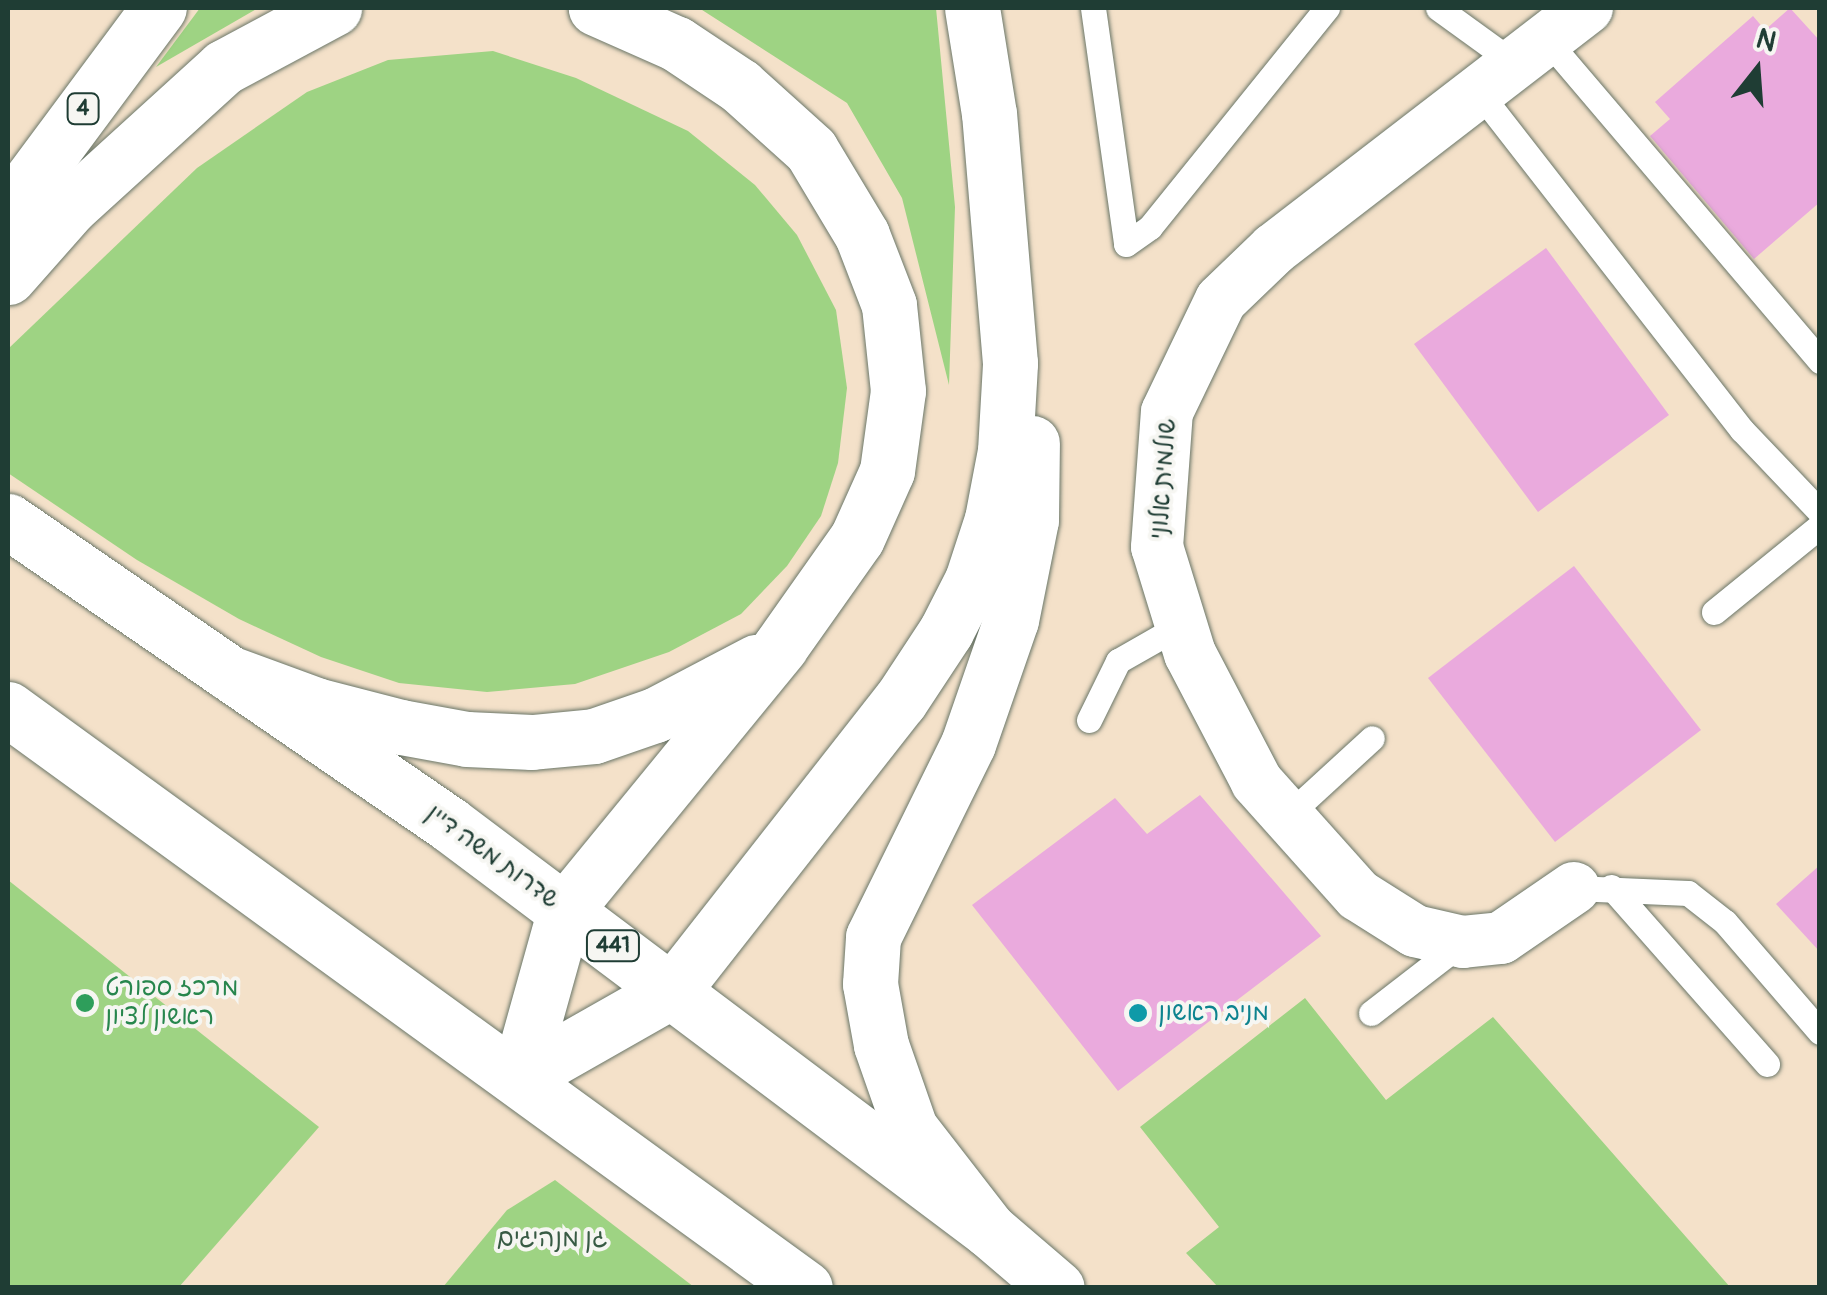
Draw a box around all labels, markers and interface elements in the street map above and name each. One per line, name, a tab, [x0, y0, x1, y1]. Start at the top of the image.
north arrow	[1707, 20, 1807, 120]
text: N	[1752, 21, 1780, 60]
road number: 4	[66, 92, 100, 126]
street label: שולמית אלוני	[1145, 418, 1183, 540]
street label: שדרות משה דיין	[420, 799, 564, 915]
road number: 441	[586, 929, 640, 963]
place label: מרכז ספורט ראשון לציון	[105, 974, 239, 1033]
marker: מרכז ספורט ראשון לציון	[74, 992, 96, 1014]
place label: מניב ראשון	[1158, 998, 1269, 1028]
marker: מניב ראשון	[1127, 1002, 1149, 1024]
park label: גן מנהיגים	[497, 1224, 607, 1254]

